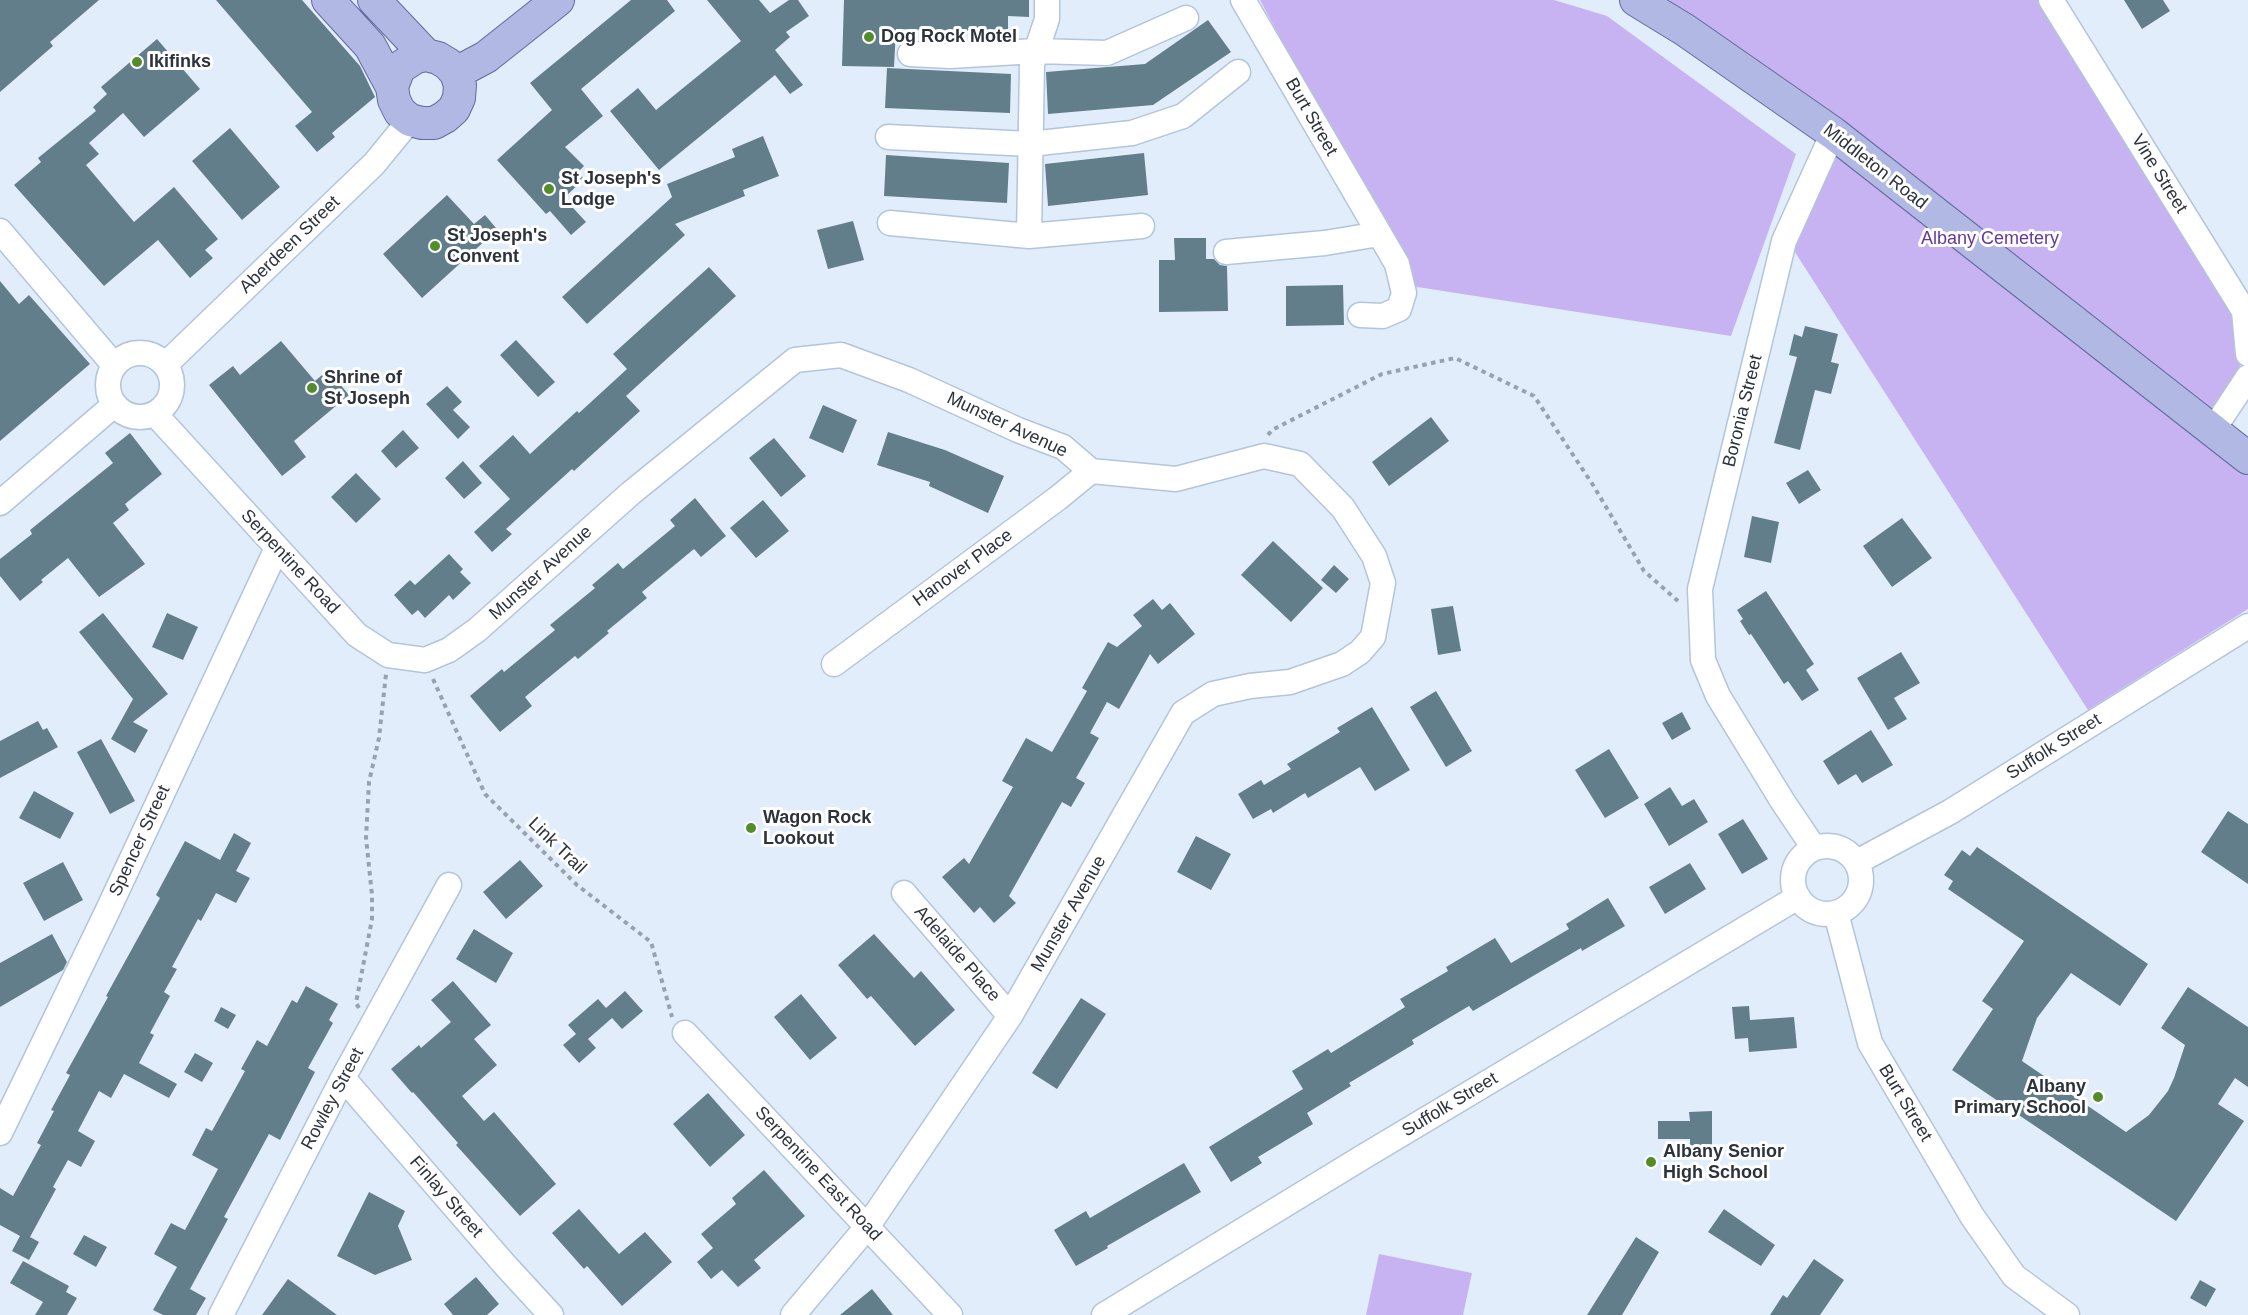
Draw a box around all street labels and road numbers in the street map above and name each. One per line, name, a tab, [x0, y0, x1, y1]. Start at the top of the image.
street label: Burt Street	[1280, 74, 1342, 160]
street label: Middleton Road	[1819, 120, 1931, 214]
street label: Vine Street	[2126, 131, 2192, 217]
street label: Aberdeen Street	[235, 192, 345, 298]
street label: Boronia Street	[1719, 353, 1767, 469]
street label: Munster Avenue	[943, 388, 1071, 462]
street label: Serpentine Road	[236, 505, 344, 619]
street label: Munster Avenue	[485, 521, 597, 625]
street label: Hanover Place	[909, 525, 1017, 611]
street label: Suffolk Street	[2003, 709, 2105, 785]
street label: Spencer Street	[105, 782, 175, 900]
street label: Link Trail	[523, 813, 591, 879]
street label: Munster Avenue	[1027, 852, 1111, 976]
street label: Adelaide Place	[909, 902, 1005, 1006]
street label: Rowley Street	[297, 1044, 369, 1154]
street label: Burt Street	[1874, 1061, 1936, 1145]
street label: Suffolk Street	[1398, 1068, 1502, 1142]
street label: Serpentine East Road	[750, 1102, 886, 1246]
street label: Finlay Street	[405, 1152, 487, 1242]

